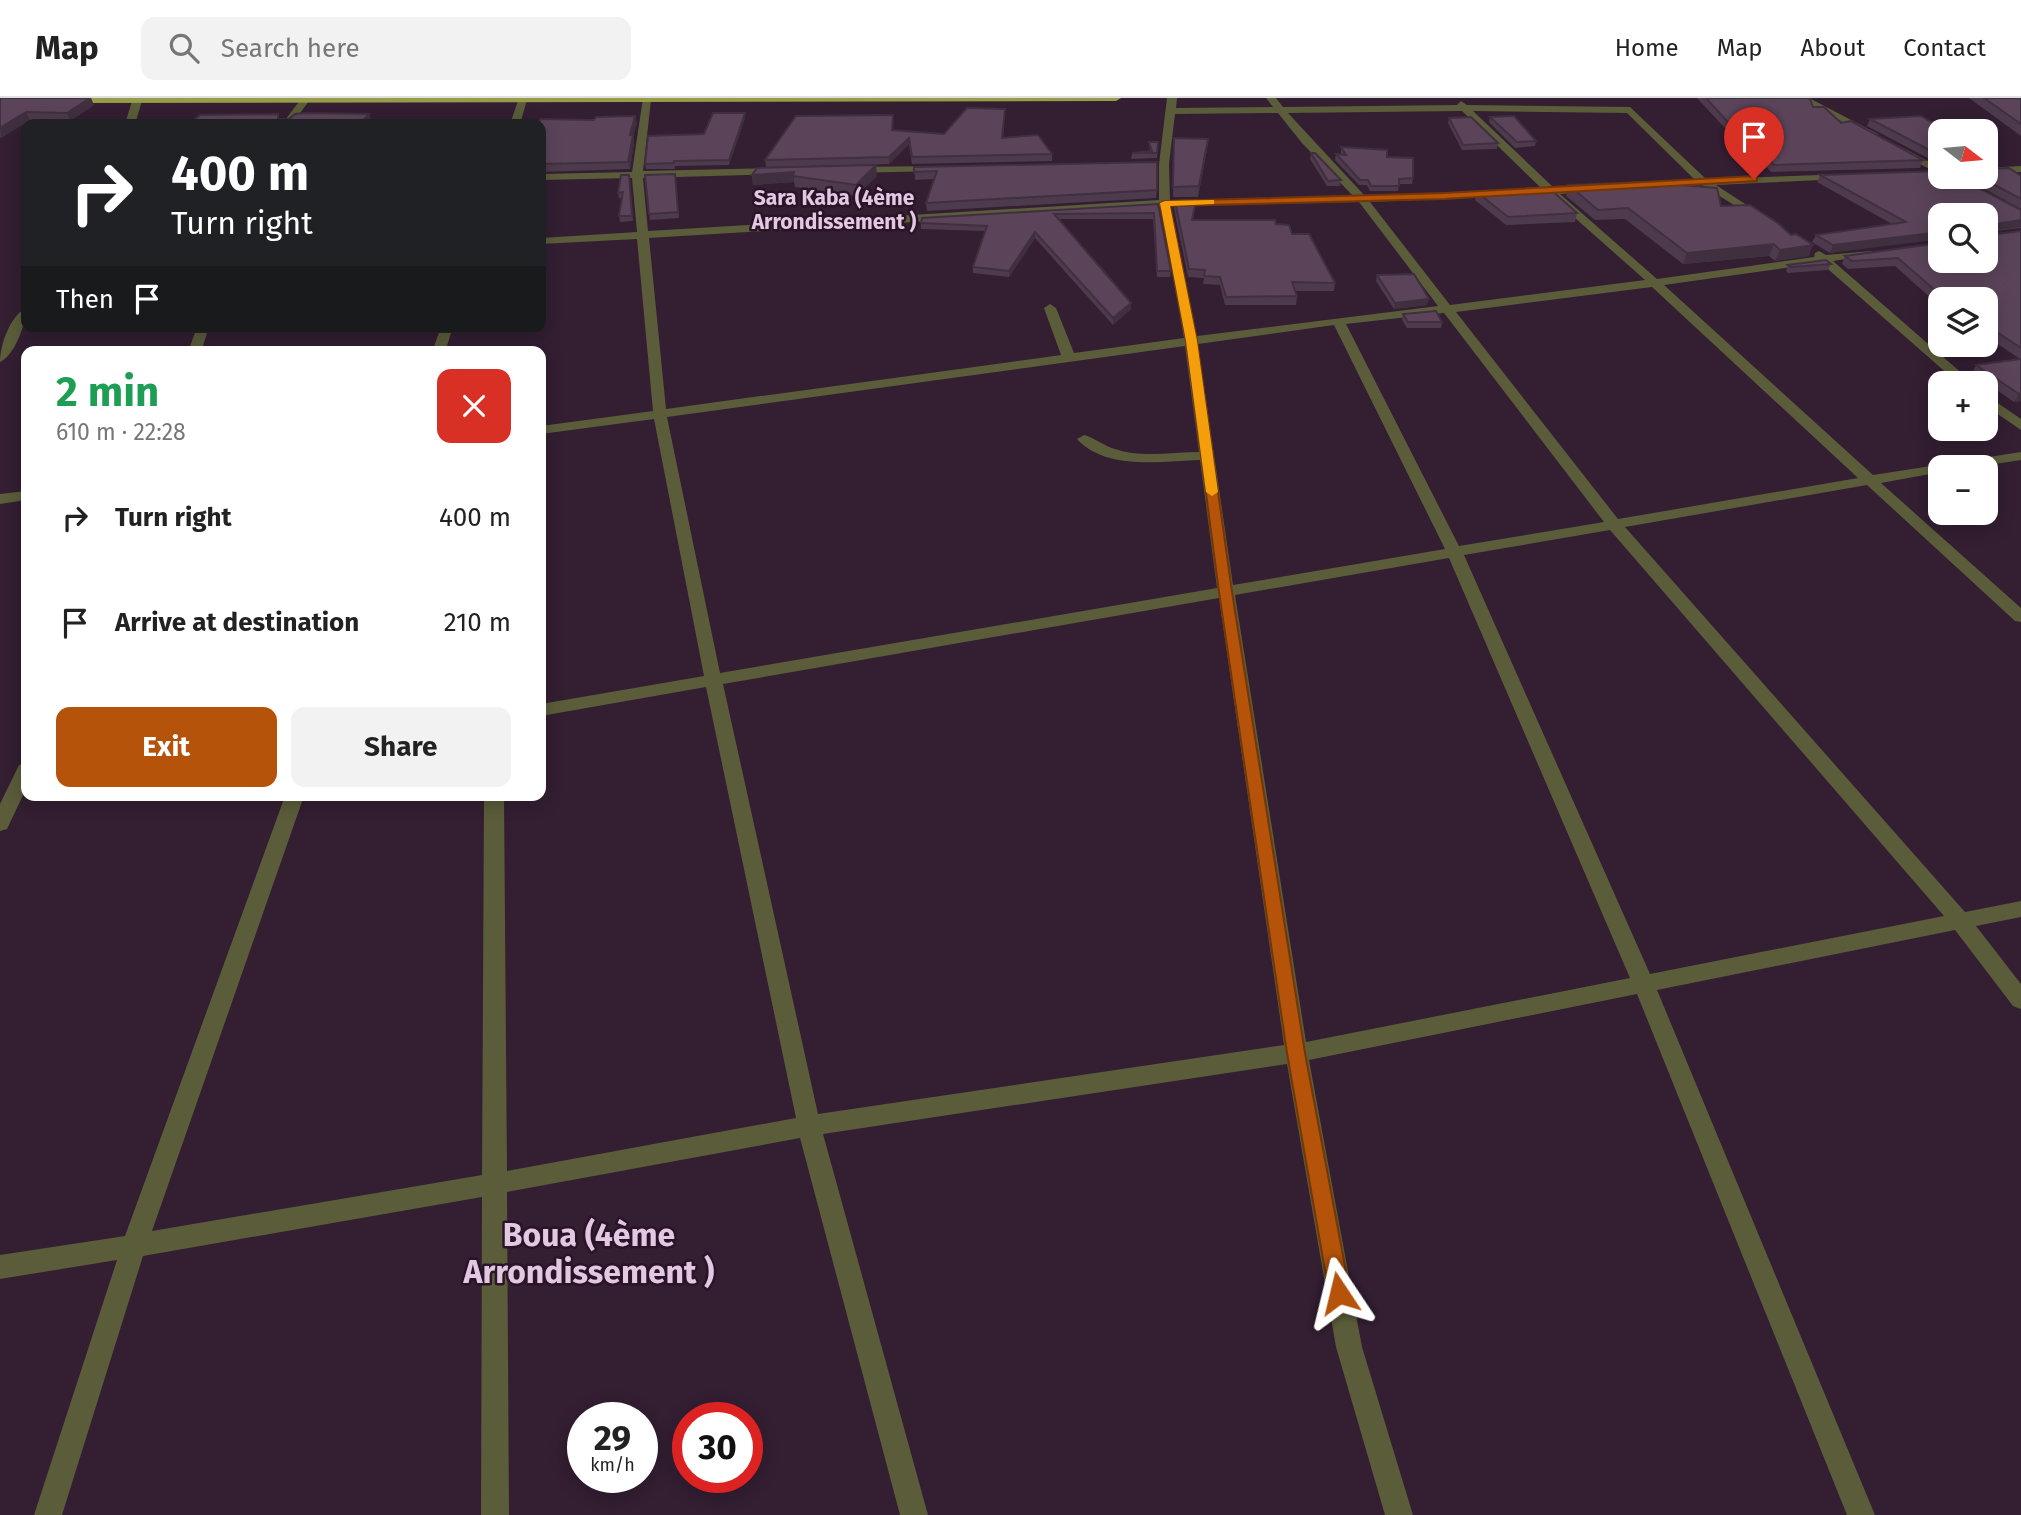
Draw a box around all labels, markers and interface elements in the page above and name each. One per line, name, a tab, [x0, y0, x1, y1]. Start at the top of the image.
search box	[141, 17, 631, 80]
text: Map	[35, 28, 99, 68]
icon: search	[165, 29, 203, 67]
text: Search here	[221, 33, 360, 64]
text: Home	[1615, 34, 1679, 62]
text: Map	[1717, 34, 1763, 62]
text: About	[1801, 34, 1865, 62]
text: Contact	[1903, 34, 1986, 62]
pin	[1724, 107, 1784, 179]
icon: arrive	[1735, 118, 1773, 156]
north arrow	[1928, 119, 1998, 189]
map controls	[1928, 119, 1998, 525]
text: 400 m	[171, 144, 309, 203]
icon: right	[56, 147, 147, 238]
district label: Sara Kaba (4ème Arrondissement )	[751, 185, 916, 235]
button: search	[1928, 203, 1998, 273]
text: Turn right	[171, 204, 313, 242]
icon: arrive	[128, 280, 166, 318]
text: Then	[56, 284, 114, 315]
button: layers	[1928, 287, 1998, 357]
text: 2 min	[56, 367, 159, 417]
button: close	[437, 369, 511, 443]
button: +	[1928, 371, 1998, 441]
text: 610 m · 22:28	[56, 418, 186, 446]
button: −	[1928, 455, 1998, 525]
icon: right	[56, 499, 94, 537]
text: Turn right	[115, 502, 232, 533]
text: 400 m	[439, 502, 511, 533]
icon: arrive	[56, 604, 94, 642]
text: Arrive at destination	[115, 607, 359, 638]
text: 210 m	[444, 607, 511, 638]
button: Exit	[56, 707, 277, 787]
button: Share	[291, 707, 511, 787]
district label: Boua (4ème Arrondissement )	[463, 1216, 714, 1291]
position arrow	[1302, 1256, 1376, 1330]
speed limit sign: 30	[672, 1402, 763, 1493]
text: 29	[594, 1417, 631, 1459]
text: km/h	[590, 1454, 635, 1476]

